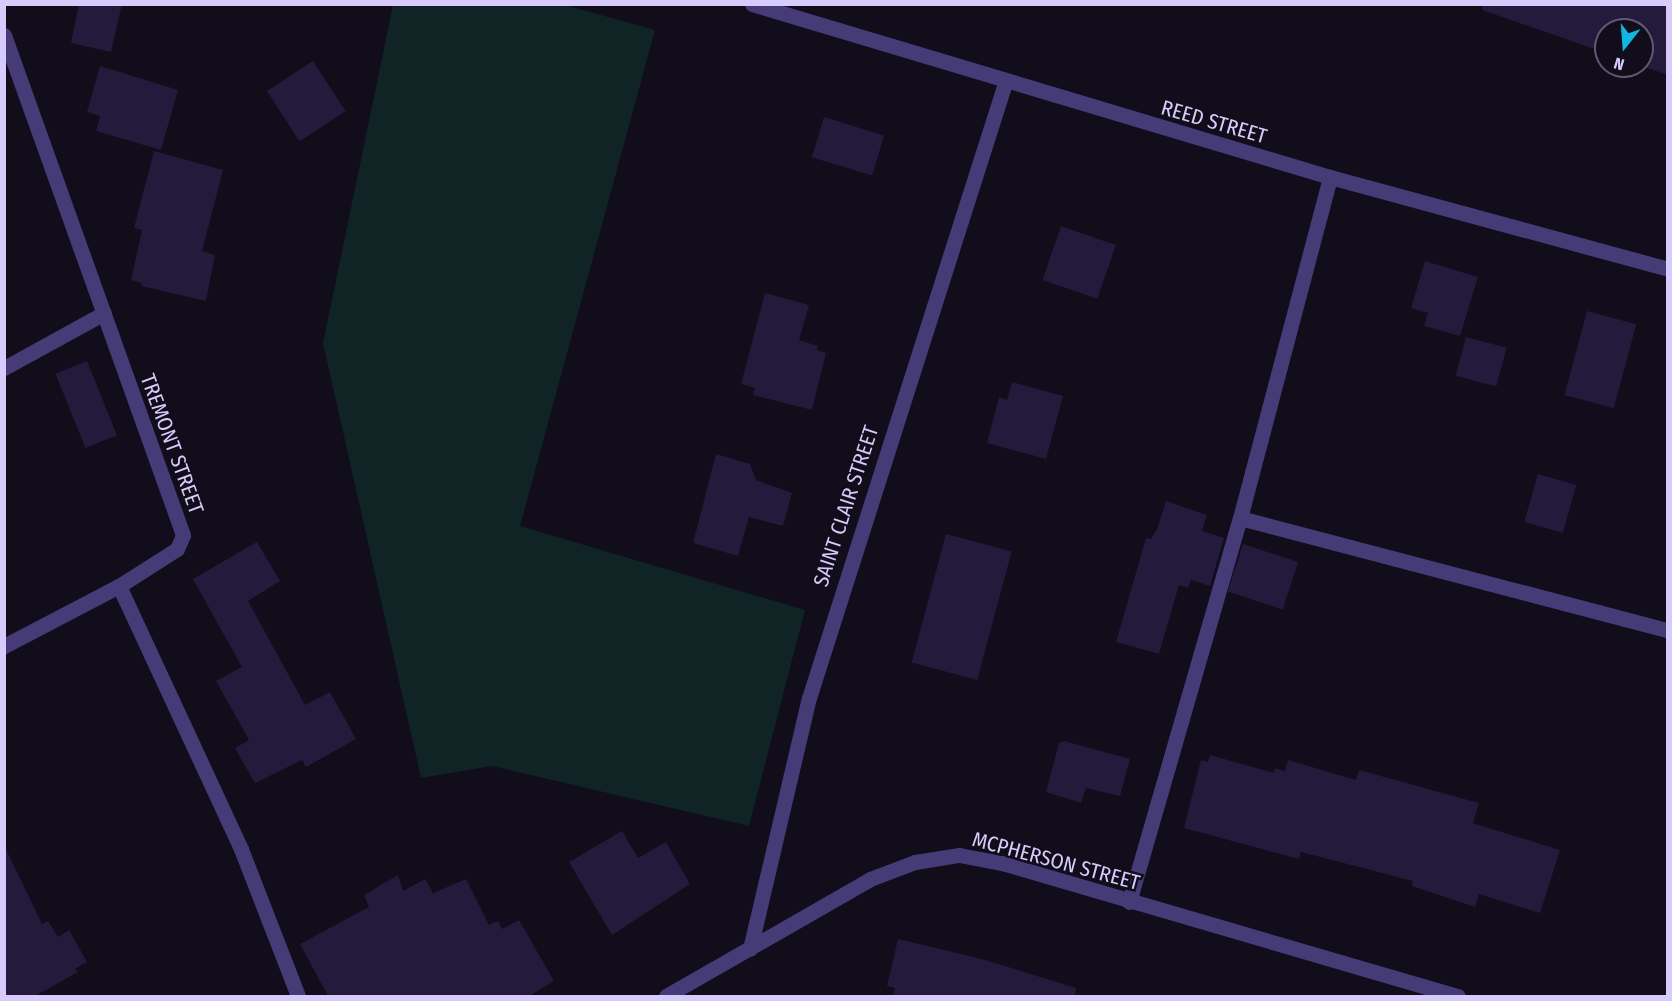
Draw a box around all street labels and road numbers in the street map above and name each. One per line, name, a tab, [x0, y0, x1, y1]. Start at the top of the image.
street label: REED STREET	[1158, 95, 1270, 149]
street label: TREMONT STREET	[135, 371, 209, 517]
street label: SAINT CLAIR STREET	[808, 422, 884, 590]
street label: MCPHERSON STREET	[970, 827, 1142, 895]

